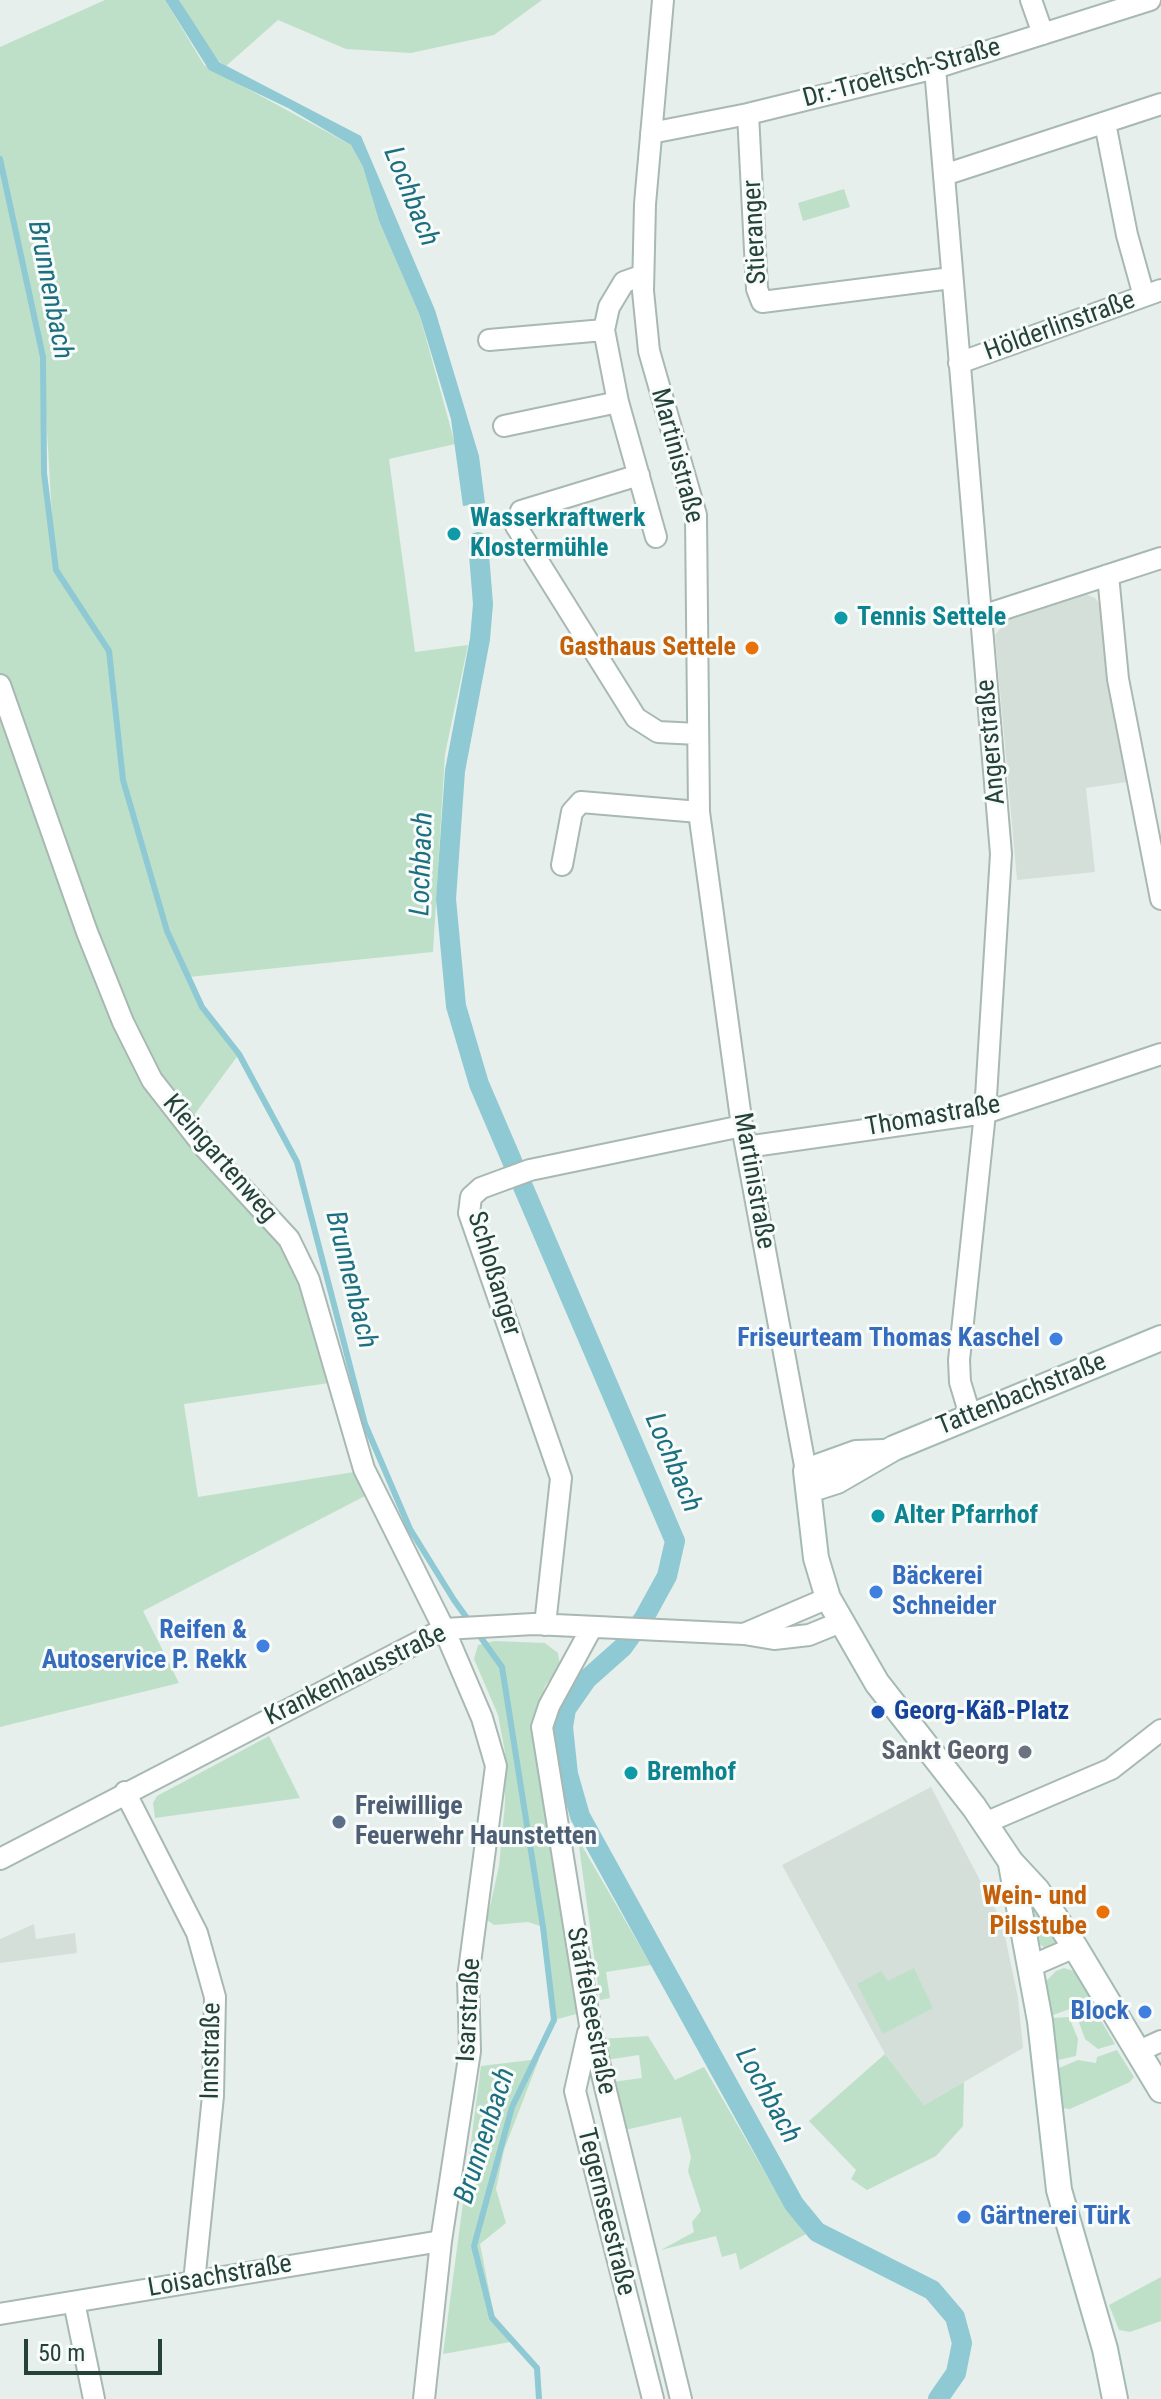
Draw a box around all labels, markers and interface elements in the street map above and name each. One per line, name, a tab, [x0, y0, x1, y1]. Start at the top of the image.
street label: Dr.-Troeltsch-Straße	[800, 33, 1004, 115]
water label: Lochbach	[375, 142, 445, 252]
street label: Stieranger	[738, 179, 774, 285]
water label: Brunnenbach	[19, 218, 79, 362]
street label: Hölderlinstraße	[980, 285, 1140, 369]
street label: Martinistraße	[643, 385, 709, 527]
place label: Wasserkraftwerk Klostermühle	[470, 503, 645, 564]
marker: Wasserkraftwerk Klostermühle	[445, 525, 463, 543]
place label: Tennis Settele	[857, 602, 1006, 634]
marker: Tennis Settele	[832, 609, 850, 627]
place label: Gasthaus Settele	[559, 632, 736, 664]
marker: Gasthaus Settele	[743, 639, 761, 657]
street label: Angerstraße	[971, 678, 1013, 806]
water label: Lochbach	[404, 811, 442, 917]
street label: Kleingartenweg	[155, 1089, 283, 1229]
street label: Thomastraße	[863, 1090, 1003, 1144]
street label: Martinistraße	[726, 1110, 780, 1252]
water label: Brunnenbach	[317, 1208, 383, 1352]
street label: Schloßanger	[459, 1208, 527, 1340]
place label: Friseurteam Thomas Kaschel	[737, 1323, 1040, 1355]
marker: Friseurteam Thomas Kaschel	[1047, 1330, 1065, 1348]
street label: Tattenbachstraße	[933, 1347, 1111, 1443]
water label: Lochbach	[636, 1408, 708, 1518]
place label: Alter Pfarrhof	[894, 1500, 1038, 1532]
marker: Alter Pfarrhof	[869, 1507, 887, 1525]
place label: Bäckerei Schneider	[892, 1561, 997, 1622]
marker: Bäckerei Schneider	[867, 1583, 885, 1601]
place label: Reifen & Autoservice P. Rekk	[42, 1615, 247, 1676]
street label: Krankenhausstraße	[260, 1619, 452, 1733]
marker: Reifen & Autoservice P. Rekk	[254, 1637, 272, 1655]
place label: Georg-Käß-Platz	[894, 1696, 1069, 1728]
marker: Georg-Käß-Platz	[869, 1703, 887, 1721]
place label: Sankt Georg	[881, 1736, 1009, 1768]
marker: Sankt Georg	[1016, 1743, 1034, 1761]
place label: Bremhof	[647, 1757, 736, 1789]
marker: Bremhof	[622, 1764, 640, 1782]
place label: Freiwillige Feuerwehr Haunstetten	[355, 1791, 597, 1852]
marker: Freiwillige Feuerwehr Haunstetten	[330, 1813, 348, 1831]
place label: Wein- und Pilsstube	[982, 1881, 1087, 1942]
marker: Wein- und Pilsstube	[1094, 1903, 1112, 1921]
street label: Staffelseestraße	[559, 1925, 621, 2097]
street label: Isarstraße	[452, 1957, 488, 2063]
place label: Block	[1071, 1996, 1129, 2028]
street label: Innstraße	[196, 2002, 228, 2100]
marker: Block	[1136, 2003, 1154, 2021]
water label: Lochbach	[727, 2042, 807, 2150]
water label: Brunnenbach	[448, 2064, 524, 2208]
street label: Tegernseestraße	[569, 2125, 641, 2299]
place label: Gärtnerei Türk	[980, 2201, 1130, 2233]
marker: Gärtnerei Türk	[955, 2208, 973, 2226]
street label: Loisachstraße	[146, 2249, 294, 2305]
scale bar	[28, 2323, 166, 2373]
text: 50 m	[38, 2339, 85, 2367]

